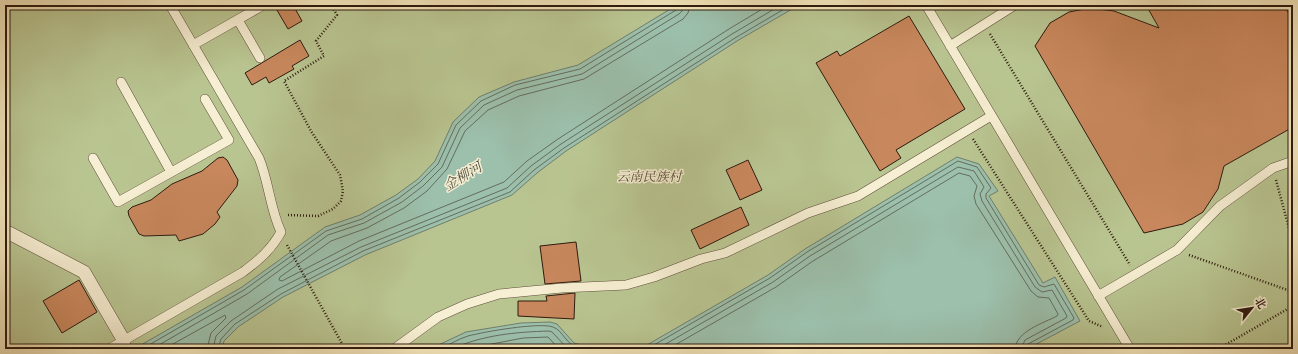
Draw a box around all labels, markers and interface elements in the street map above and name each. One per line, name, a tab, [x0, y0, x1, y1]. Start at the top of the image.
water label: 金柳河	[440, 157, 488, 196]
park label: 云南民族村	[616, 169, 683, 185]
north arrow	[1232, 288, 1272, 328]
text: 北	[1251, 295, 1269, 312]

